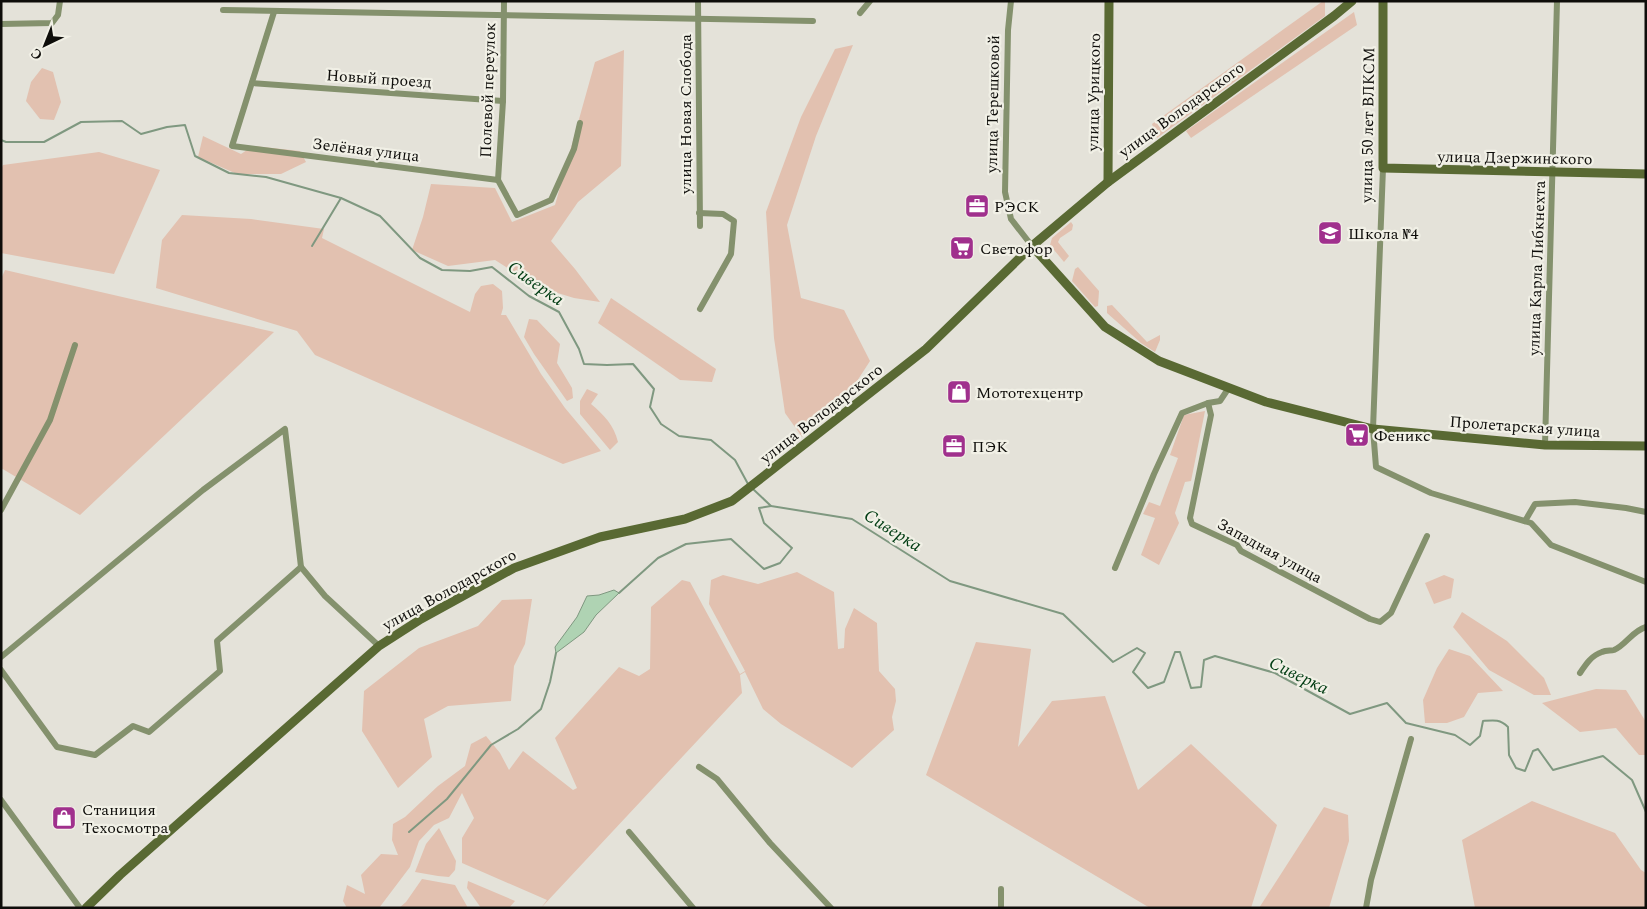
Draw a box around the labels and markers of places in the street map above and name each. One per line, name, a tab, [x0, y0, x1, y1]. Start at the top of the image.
office icon: РЭСК	[964, 193, 990, 219]
place label: РЭСК	[994, 195, 1040, 219]
school or university icon: Школа №4	[1317, 220, 1343, 246]
place label: Школа №4	[1348, 222, 1419, 246]
supermarket icon: Светофор	[949, 235, 975, 261]
place label: Светофор	[980, 237, 1053, 261]
shop icon: Мототехцентр	[946, 379, 972, 405]
place label: Мототехцентр	[976, 381, 1083, 405]
supermarket icon: Феникс	[1344, 422, 1370, 448]
place label: Феникс	[1374, 424, 1431, 448]
office icon: ПЭК	[941, 433, 967, 459]
place label: ПЭК	[972, 435, 1008, 459]
place label: Станиция Техосмотра	[82, 798, 169, 840]
shop icon: Станиция Техосмотра	[51, 805, 77, 831]

